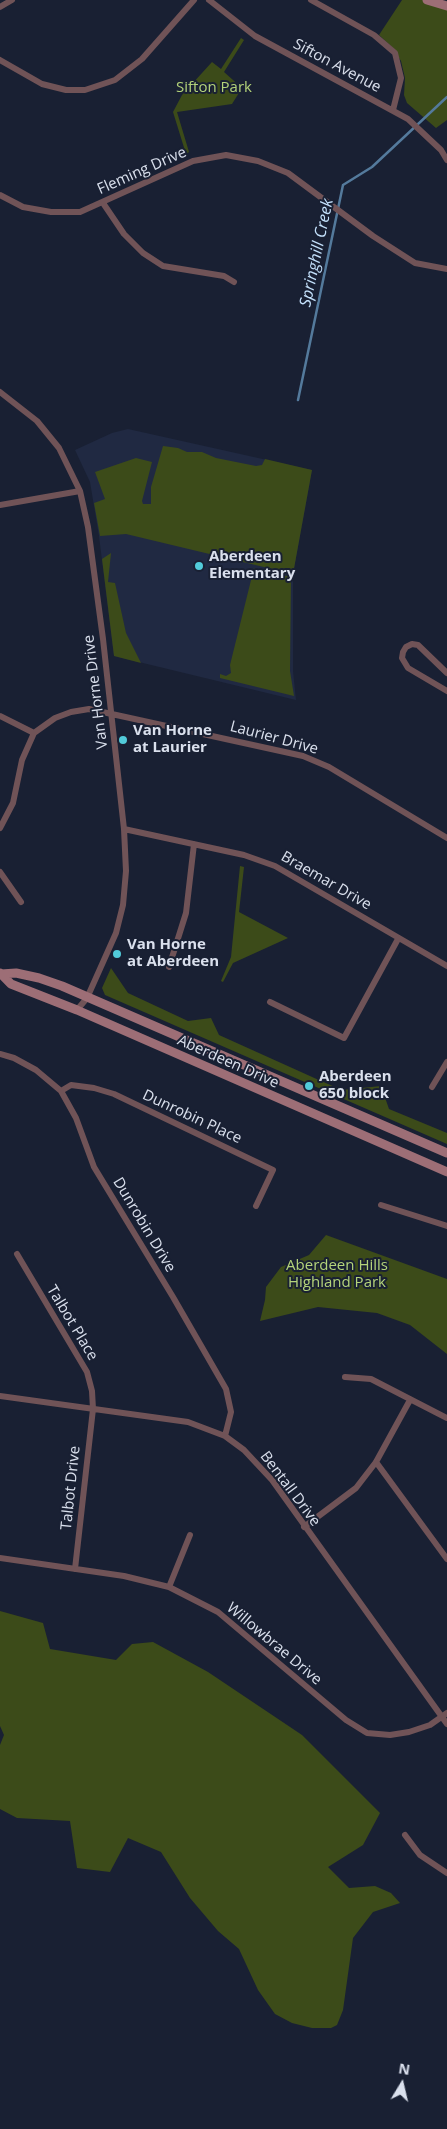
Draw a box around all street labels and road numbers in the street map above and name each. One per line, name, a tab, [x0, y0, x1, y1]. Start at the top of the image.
street label: Sifton Avenue	[290, 35, 384, 97]
street label: Fleming Drive	[95, 143, 189, 199]
street label: Van Horne Drive	[80, 634, 112, 750]
street label: Laurier Drive	[228, 718, 320, 758]
street label: Braemar Drive	[278, 848, 374, 914]
street label: Aberdeen Drive	[175, 1032, 281, 1092]
street label: Dunrobin Place	[140, 1086, 244, 1148]
street label: Dunrobin Drive	[109, 1174, 179, 1276]
street label: Talbot Place	[43, 1282, 101, 1364]
street label: Talbot Drive	[58, 1445, 84, 1531]
street label: Bentall Drive	[256, 1448, 324, 1530]
street label: Willowbrae Drive	[223, 1599, 325, 1689]

